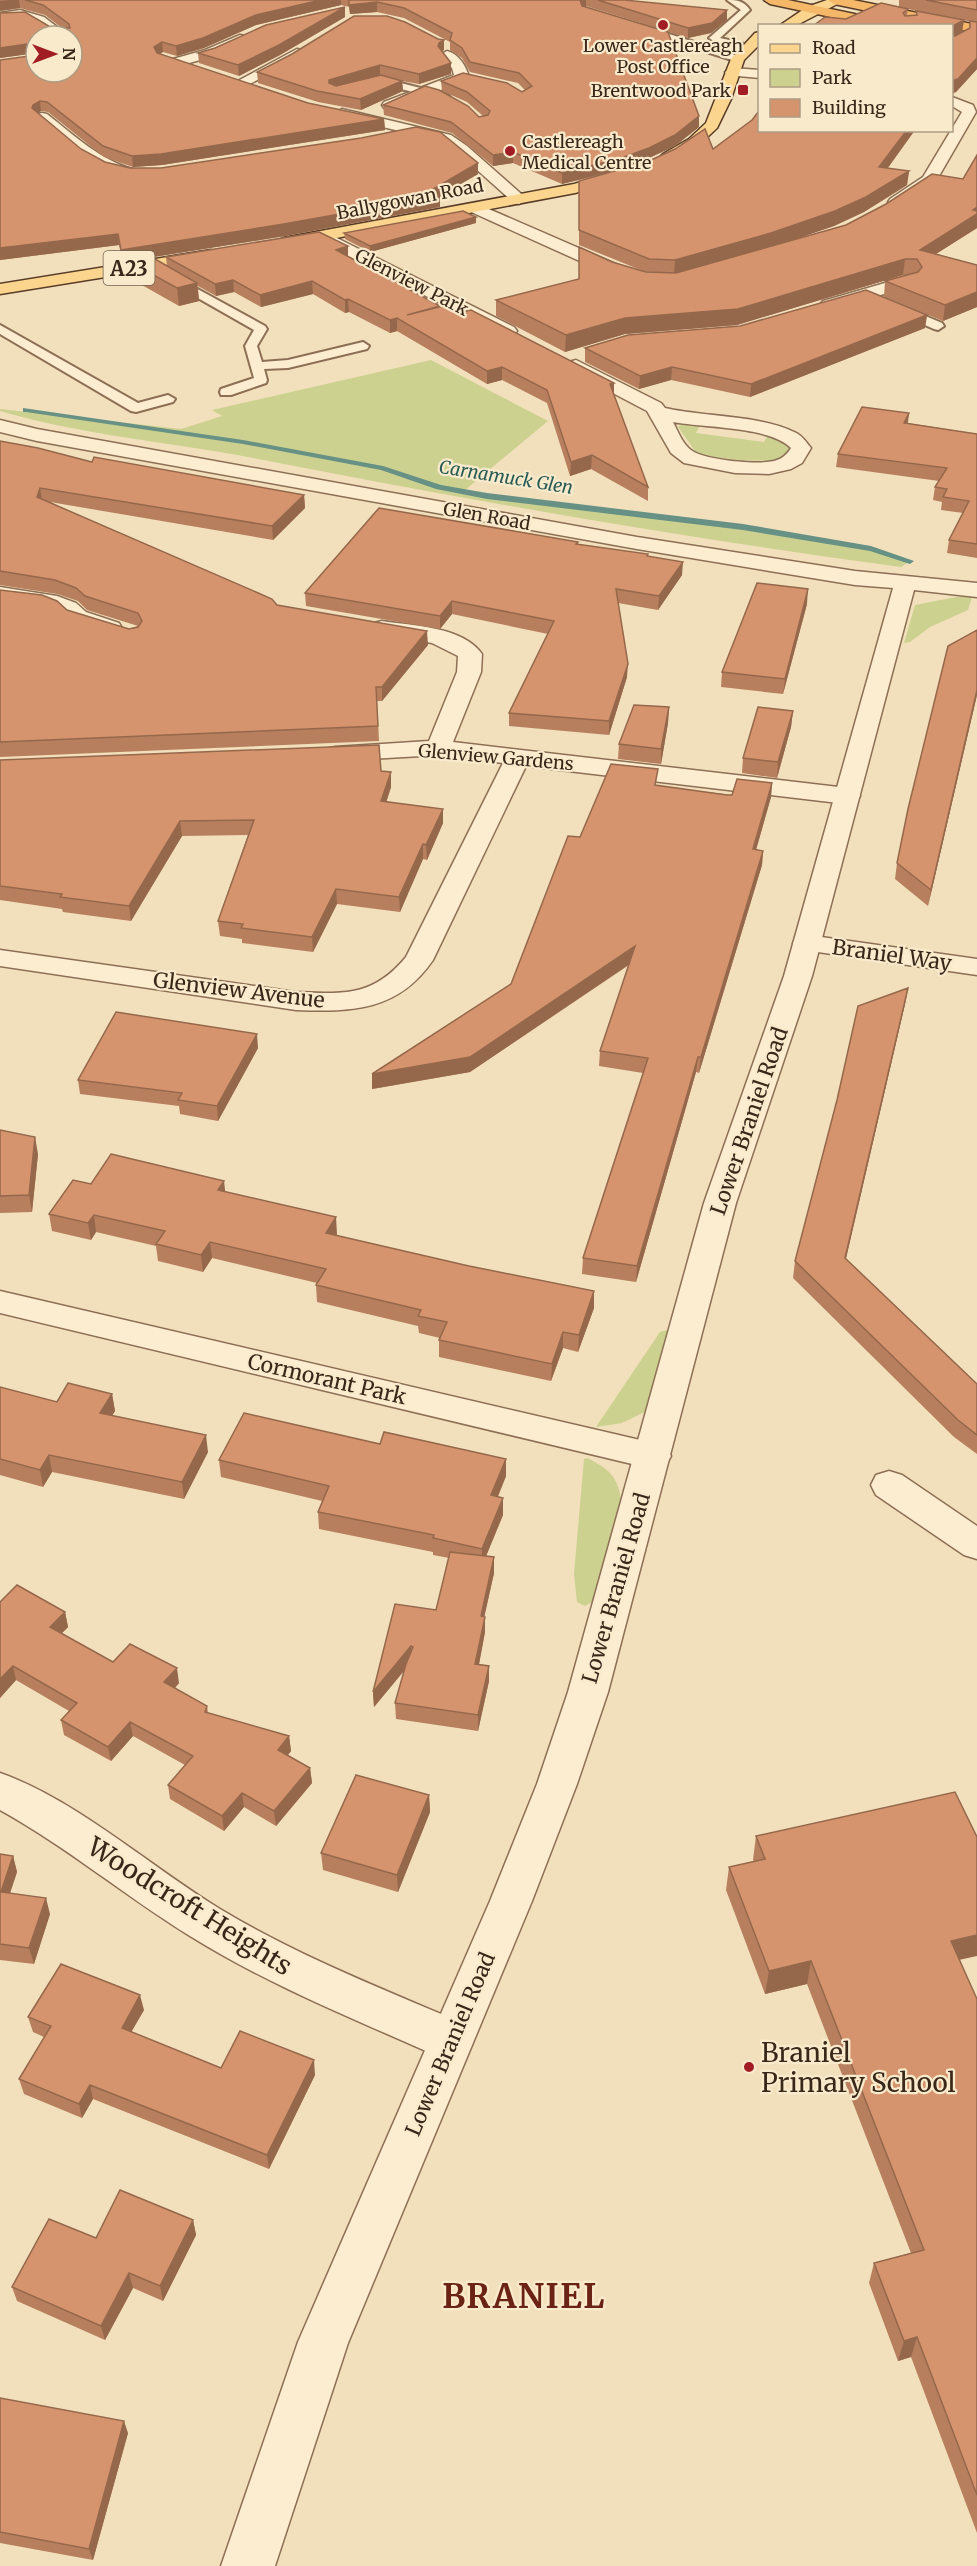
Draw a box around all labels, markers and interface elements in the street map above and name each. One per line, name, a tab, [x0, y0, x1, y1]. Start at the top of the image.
marker: Lower Castlereagh Post Office	[656, 18, 670, 32]
north arrow	[24, 24, 84, 84]
legend	[758, 24, 953, 132]
place label: Lower Castlereagh Post Office	[583, 34, 743, 78]
text: Road	[812, 36, 856, 59]
text: N	[59, 48, 79, 61]
text: Park	[812, 66, 853, 89]
place label: Brentwood Park	[591, 79, 732, 102]
marker: Brentwood Park	[736, 83, 750, 97]
text: Building	[812, 96, 886, 119]
place label: Castlereagh Medical Centre	[522, 130, 651, 174]
marker: Castlereagh Medical Centre	[503, 144, 517, 158]
street label: Ballygowan Road	[335, 173, 486, 225]
street label: Glenview Park	[351, 243, 473, 321]
road number: A23	[104, 251, 154, 285]
water label: Carnamuck Glen	[437, 455, 575, 499]
street label: Glen Road	[442, 497, 532, 535]
street label: Glenview Gardens	[417, 739, 575, 775]
street label: Braniel Way	[830, 933, 954, 977]
street label: Glenview Avenue	[152, 966, 326, 1014]
street label: Lower Braniel Road	[704, 1023, 794, 1219]
street label: Cormorant Park	[245, 1348, 410, 1411]
street label: Lower Braniel Road	[576, 1489, 656, 1686]
street label: Woodcroft Heights	[81, 1829, 298, 1982]
street label: Lower Braniel Road	[399, 1948, 501, 2140]
place label: Braniel Primary School	[761, 2036, 956, 2099]
marker: Braniel Primary School	[742, 2060, 756, 2074]
district label: BRANIEL	[442, 2276, 606, 2317]

